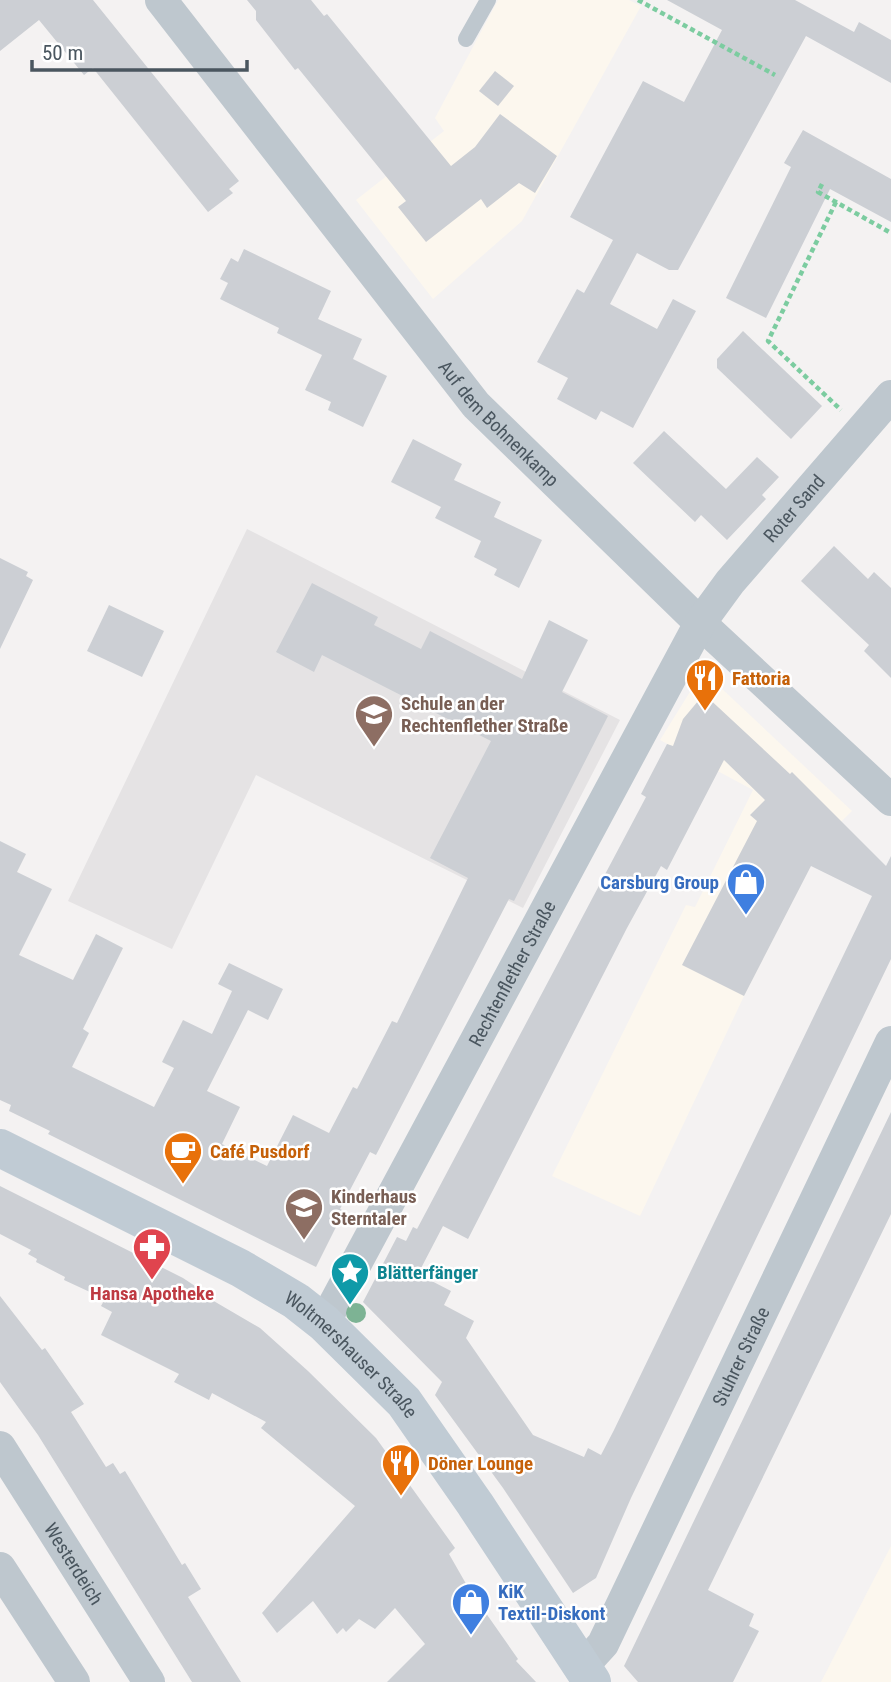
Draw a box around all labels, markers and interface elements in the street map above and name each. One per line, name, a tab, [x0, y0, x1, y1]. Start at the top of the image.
scale bar	[32, 28, 247, 72]
text: 50 m	[42, 41, 83, 65]
street label: Auf dem Bohnenkamp	[434, 356, 564, 491]
street label: Roter Sand	[759, 470, 830, 547]
restaurant icon: Fattoria	[684, 657, 726, 712]
place label: Fattoria	[732, 667, 791, 690]
place label: Schule an der Rechtenflether Straße	[401, 692, 568, 737]
school or university icon: Schule an der Rechtenflether Straße	[353, 693, 395, 748]
shop icon: Carsburg Group	[725, 861, 767, 916]
place label: Carsburg Group	[600, 871, 719, 894]
street label: Rechtenflether Straße	[464, 897, 561, 1050]
cafe icon: Café Pusdorf	[162, 1130, 204, 1185]
place label: Café Pusdorf	[210, 1140, 310, 1163]
place label: Kinderhaus Sterntaler	[331, 1185, 417, 1230]
school or university icon: Kinderhaus Sterntaler	[283, 1186, 325, 1241]
pharmacy icon: Hansa Apotheke	[131, 1226, 173, 1281]
place icon: Blätterfänger	[329, 1251, 371, 1306]
place label: Blätterfänger	[377, 1261, 478, 1284]
place label: Hansa Apotheke	[90, 1282, 214, 1305]
street label: Woltmershauser Straße	[280, 1286, 422, 1422]
street label: Stuhrer Straße	[708, 1303, 775, 1410]
restaurant icon: Döner Lounge	[380, 1442, 422, 1497]
place label: Döner Lounge	[428, 1452, 533, 1475]
street label: Westerdeich	[39, 1519, 108, 1609]
place label: KiK Textil-Diskont	[498, 1580, 605, 1625]
shop icon: KiK Textil-Diskont	[450, 1581, 492, 1636]

